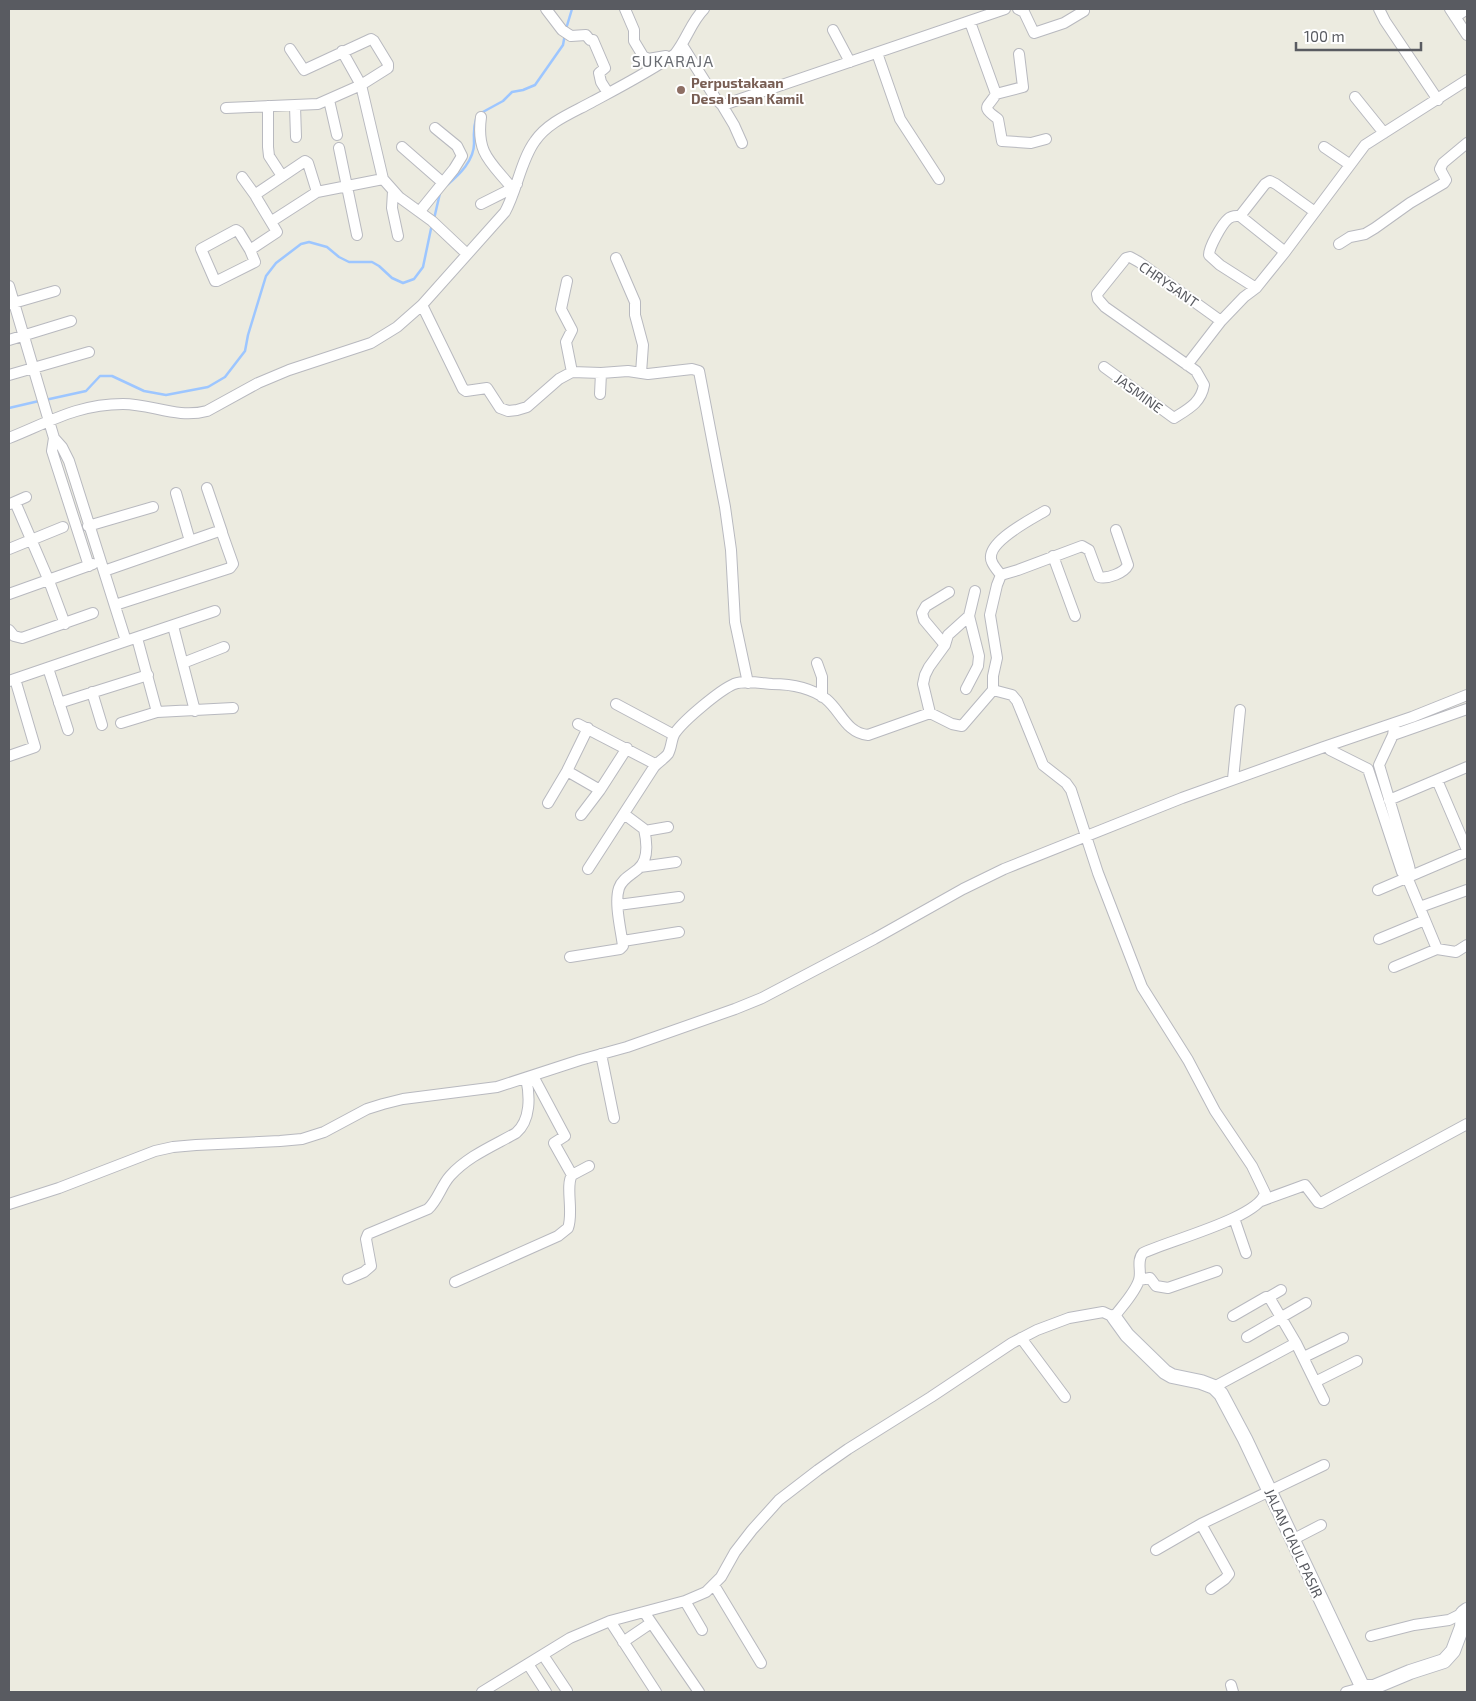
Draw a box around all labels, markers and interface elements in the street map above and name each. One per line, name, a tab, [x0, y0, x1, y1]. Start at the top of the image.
scale bar	[1296, 20, 1421, 52]
text: 100 m	[1304, 27, 1345, 45]
district label: SUKARAJA	[632, 51, 714, 70]
place label: Perpustakaan Desa Insan Kamil	[691, 74, 804, 107]
marker: Perpustakaan Desa Insan Kamil	[675, 84, 687, 96]
street label: CHRYSANT	[1136, 257, 1202, 311]
street label: JASMINE	[1112, 370, 1166, 416]
street label: JALAN CIAUL PASIR	[1261, 1486, 1327, 1601]

